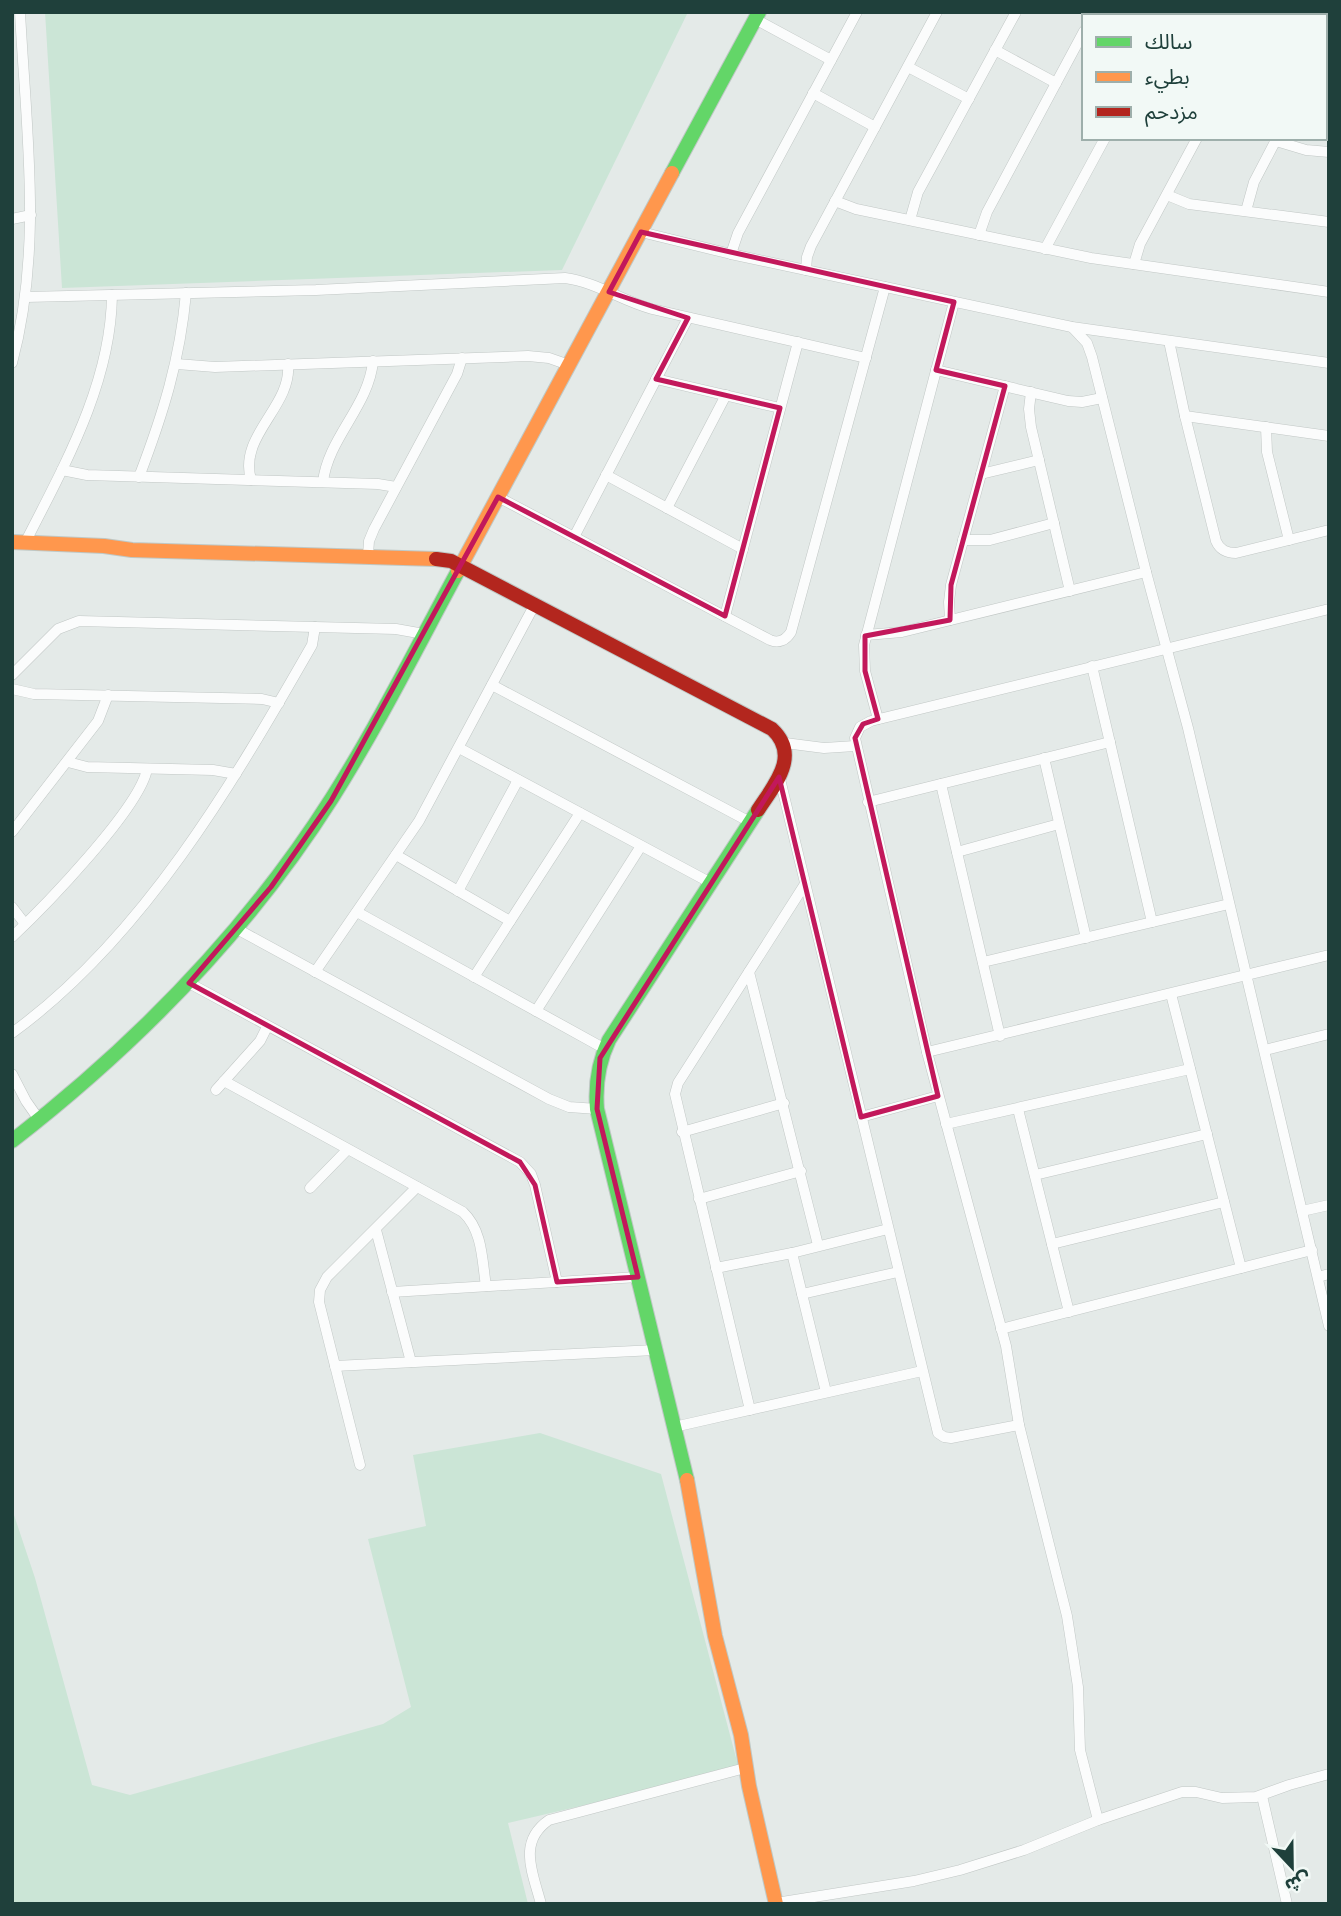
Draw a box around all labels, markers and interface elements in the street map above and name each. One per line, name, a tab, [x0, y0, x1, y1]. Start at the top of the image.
legend	[1082, 14, 1327, 140]
text: سالك	[1145, 27, 1192, 57]
text: بطيء	[1145, 62, 1190, 93]
text: مزدحم	[1145, 97, 1198, 127]
north arrow	[1257, 1832, 1327, 1902]
text: ش	[1281, 1864, 1315, 1899]

